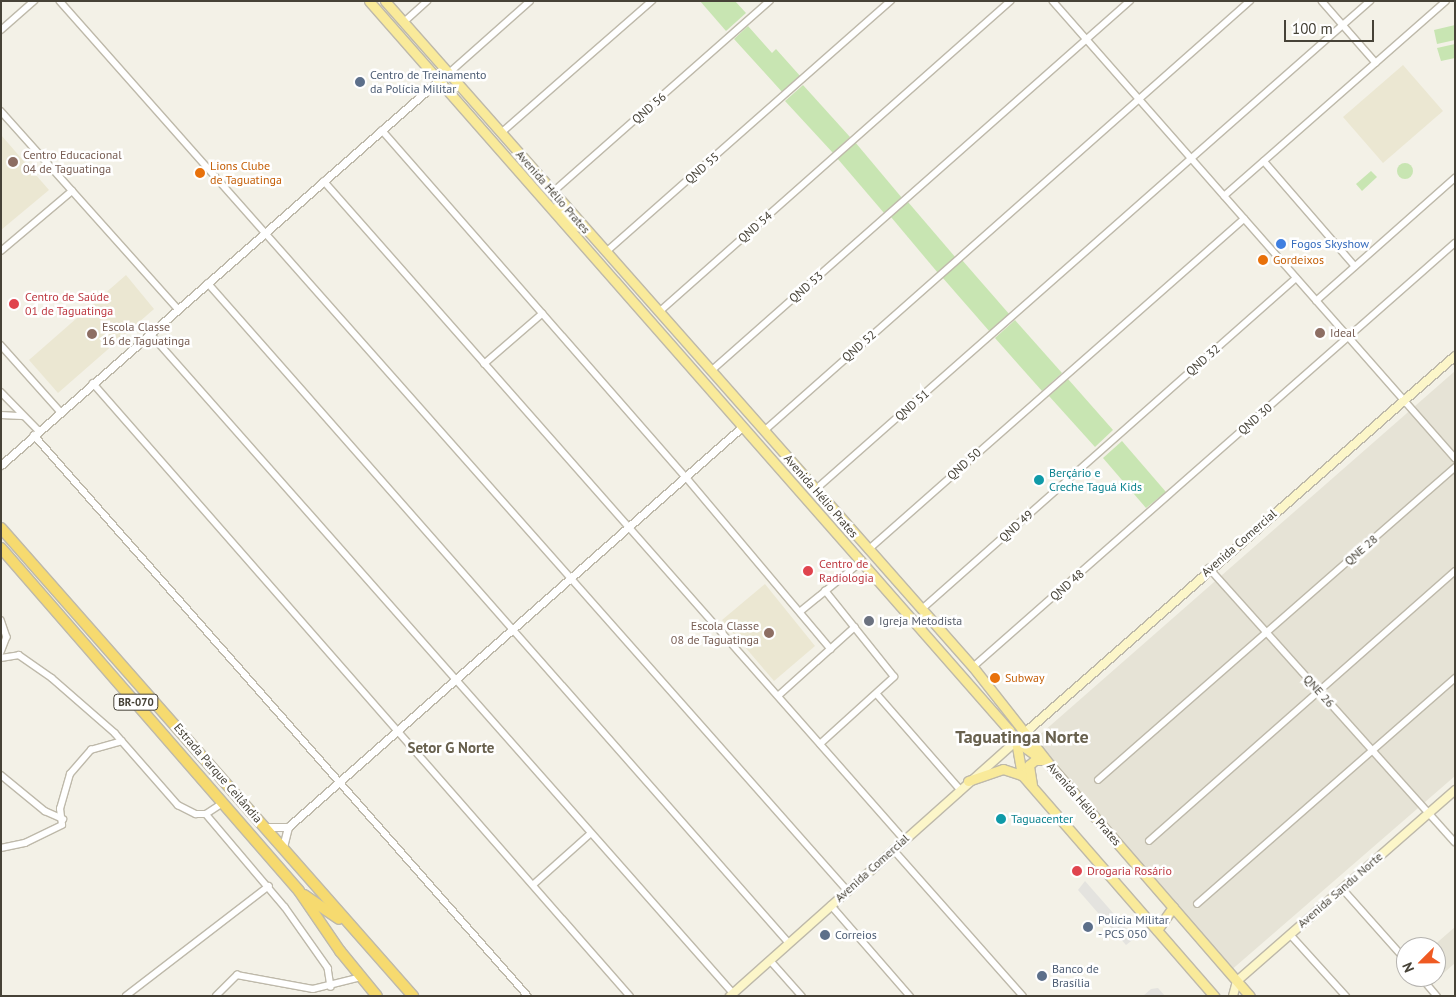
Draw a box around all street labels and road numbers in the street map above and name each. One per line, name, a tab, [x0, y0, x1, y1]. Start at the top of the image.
street label: QND 56	[629, 89, 669, 127]
street label: Avenida Hélio Prates	[513, 147, 593, 237]
street label: QND 55	[682, 149, 722, 187]
street label: QND 54	[735, 208, 775, 246]
street label: QND 53	[786, 268, 826, 306]
street label: QND 52	[839, 327, 879, 365]
street label: QND 32	[1183, 341, 1223, 379]
street label: QND 51	[892, 386, 932, 424]
street label: QND 30	[1235, 400, 1275, 438]
street label: QND 50	[944, 445, 984, 483]
street label: Avenida Hélio Prates	[781, 451, 861, 541]
street label: QND 49	[996, 507, 1036, 545]
street label: Avenida Comercial	[1199, 507, 1279, 579]
street label: QNE 28	[1342, 532, 1380, 568]
street label: QND 48	[1047, 566, 1087, 604]
street label: QNE 26	[1301, 672, 1337, 710]
road number: BR-070	[112, 694, 160, 710]
street label: Estrada Parque Ceilândia	[171, 720, 265, 826]
street label: Avenida Hélio Prates	[1044, 759, 1124, 849]
street label: Avenida Comercial	[832, 831, 912, 905]
street label: Avenida Sandu Norte	[1295, 849, 1385, 931]

